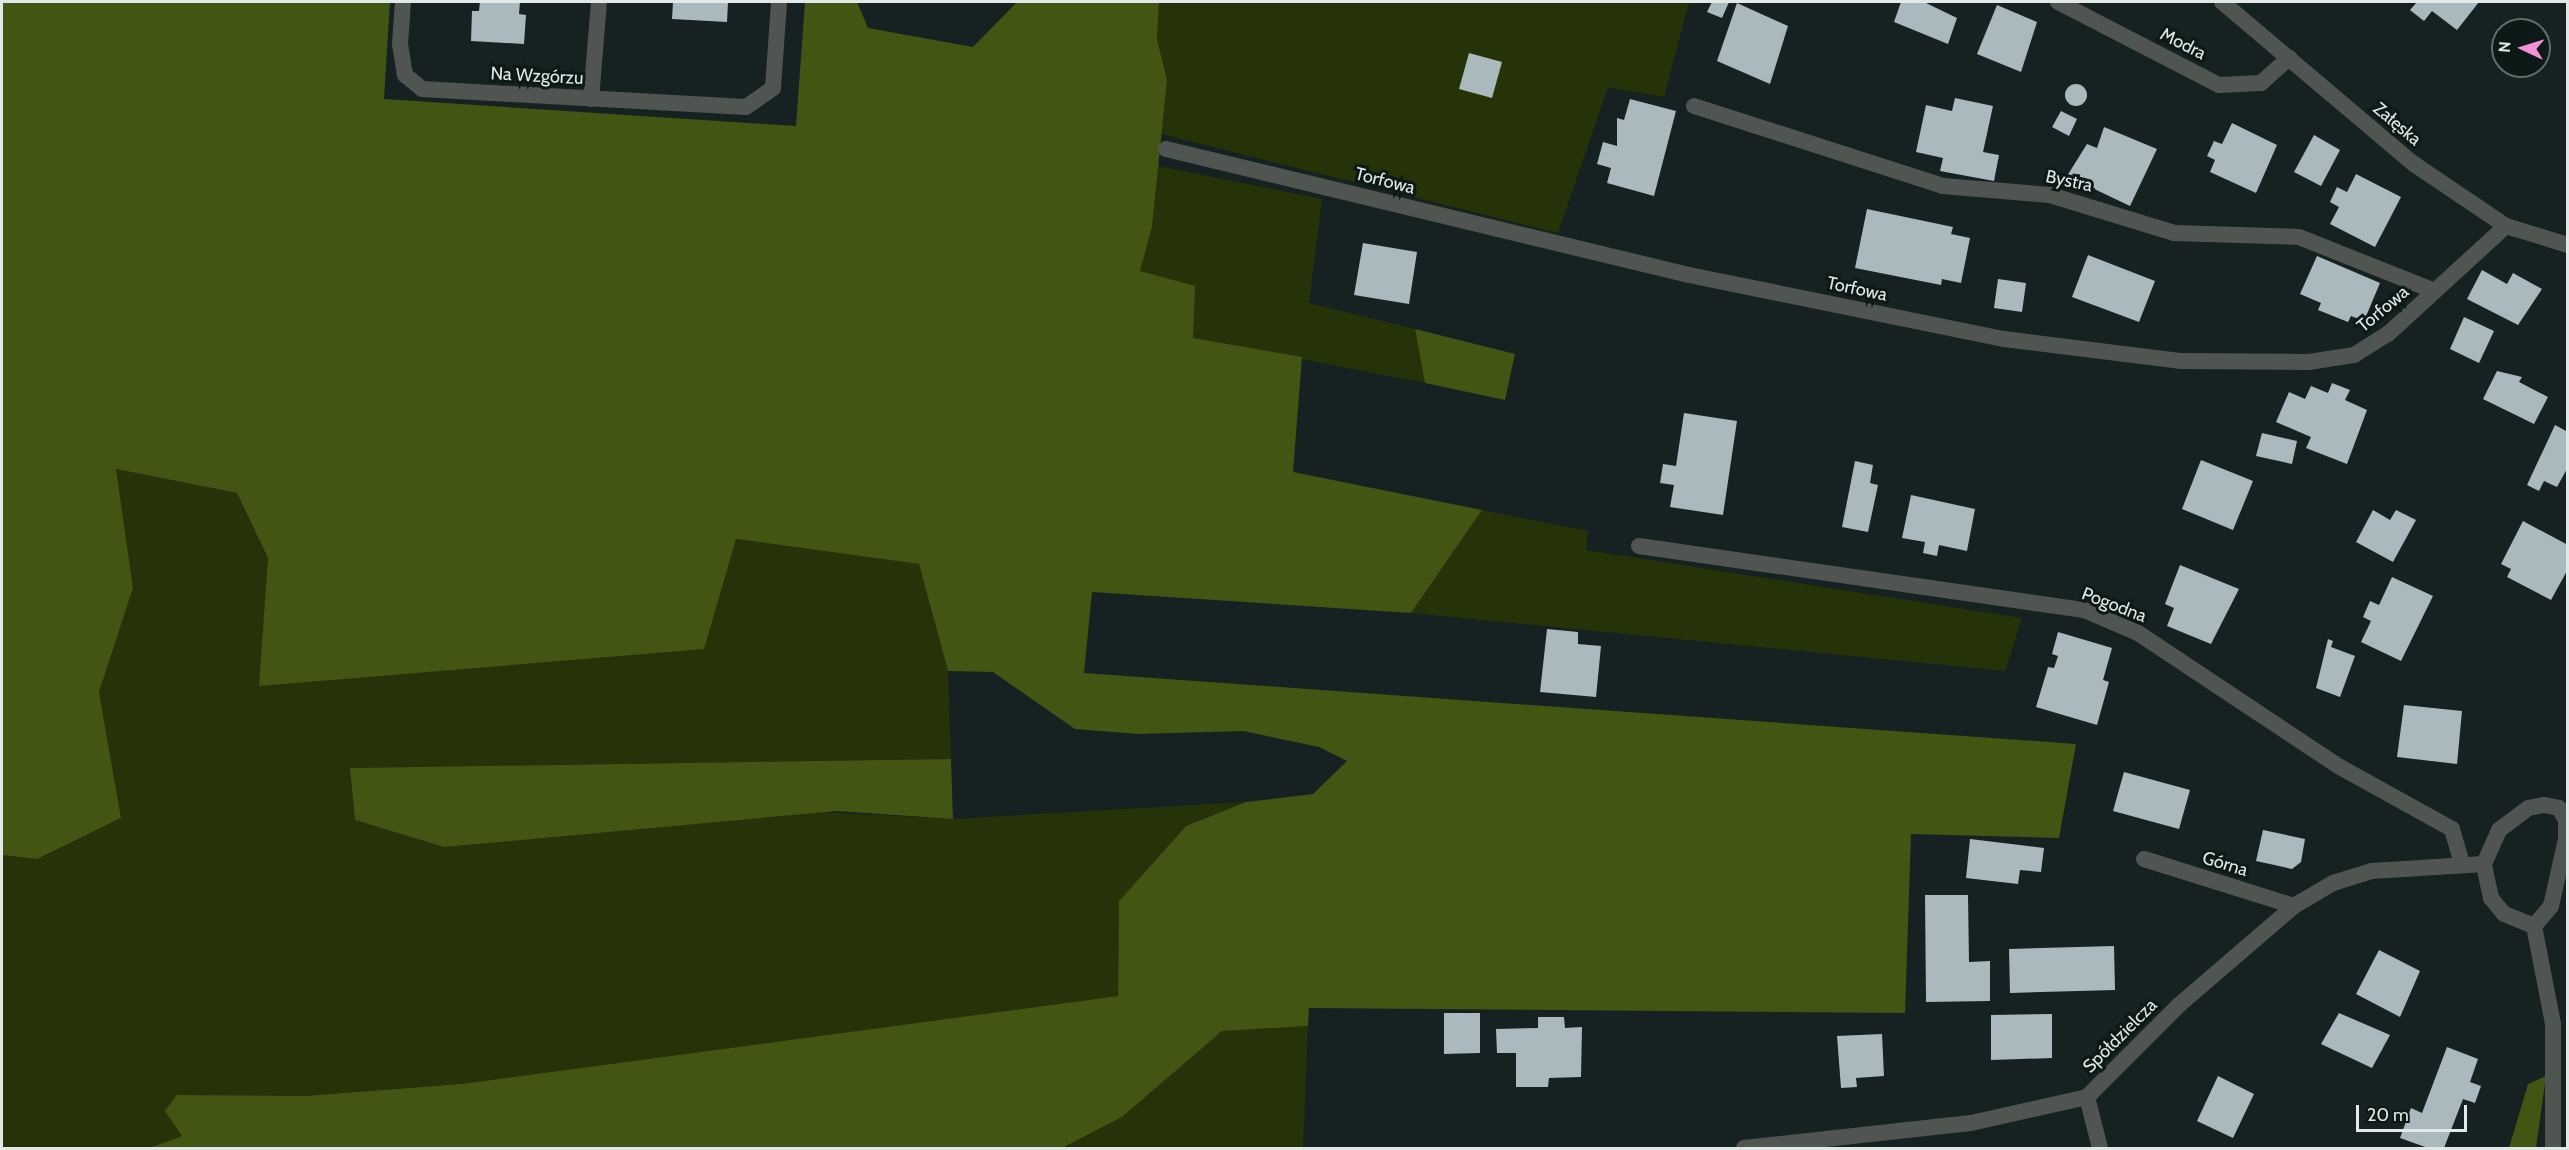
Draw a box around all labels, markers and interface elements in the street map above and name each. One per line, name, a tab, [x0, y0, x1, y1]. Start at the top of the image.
north arrow	[2491, 18, 2551, 78]
street label: Modra	[2156, 23, 2210, 65]
text: N	[2495, 41, 2514, 53]
street label: Na Wzgórzu	[490, 63, 584, 89]
street label: Załęska	[2369, 98, 2425, 150]
street label: Torfowa	[1353, 163, 1417, 199]
street label: Bystra	[2044, 166, 2094, 196]
street label: Torfowa	[1825, 272, 1889, 306]
street label: Torfowa	[2353, 281, 2413, 337]
street label: Pogodna	[2079, 583, 2149, 627]
street label: Górna	[2200, 847, 2250, 881]
street label: Spółdzielcza	[2079, 995, 2161, 1077]
scale bar	[2359, 1093, 2470, 1131]
text: 20 m	[2367, 1104, 2409, 1126]

